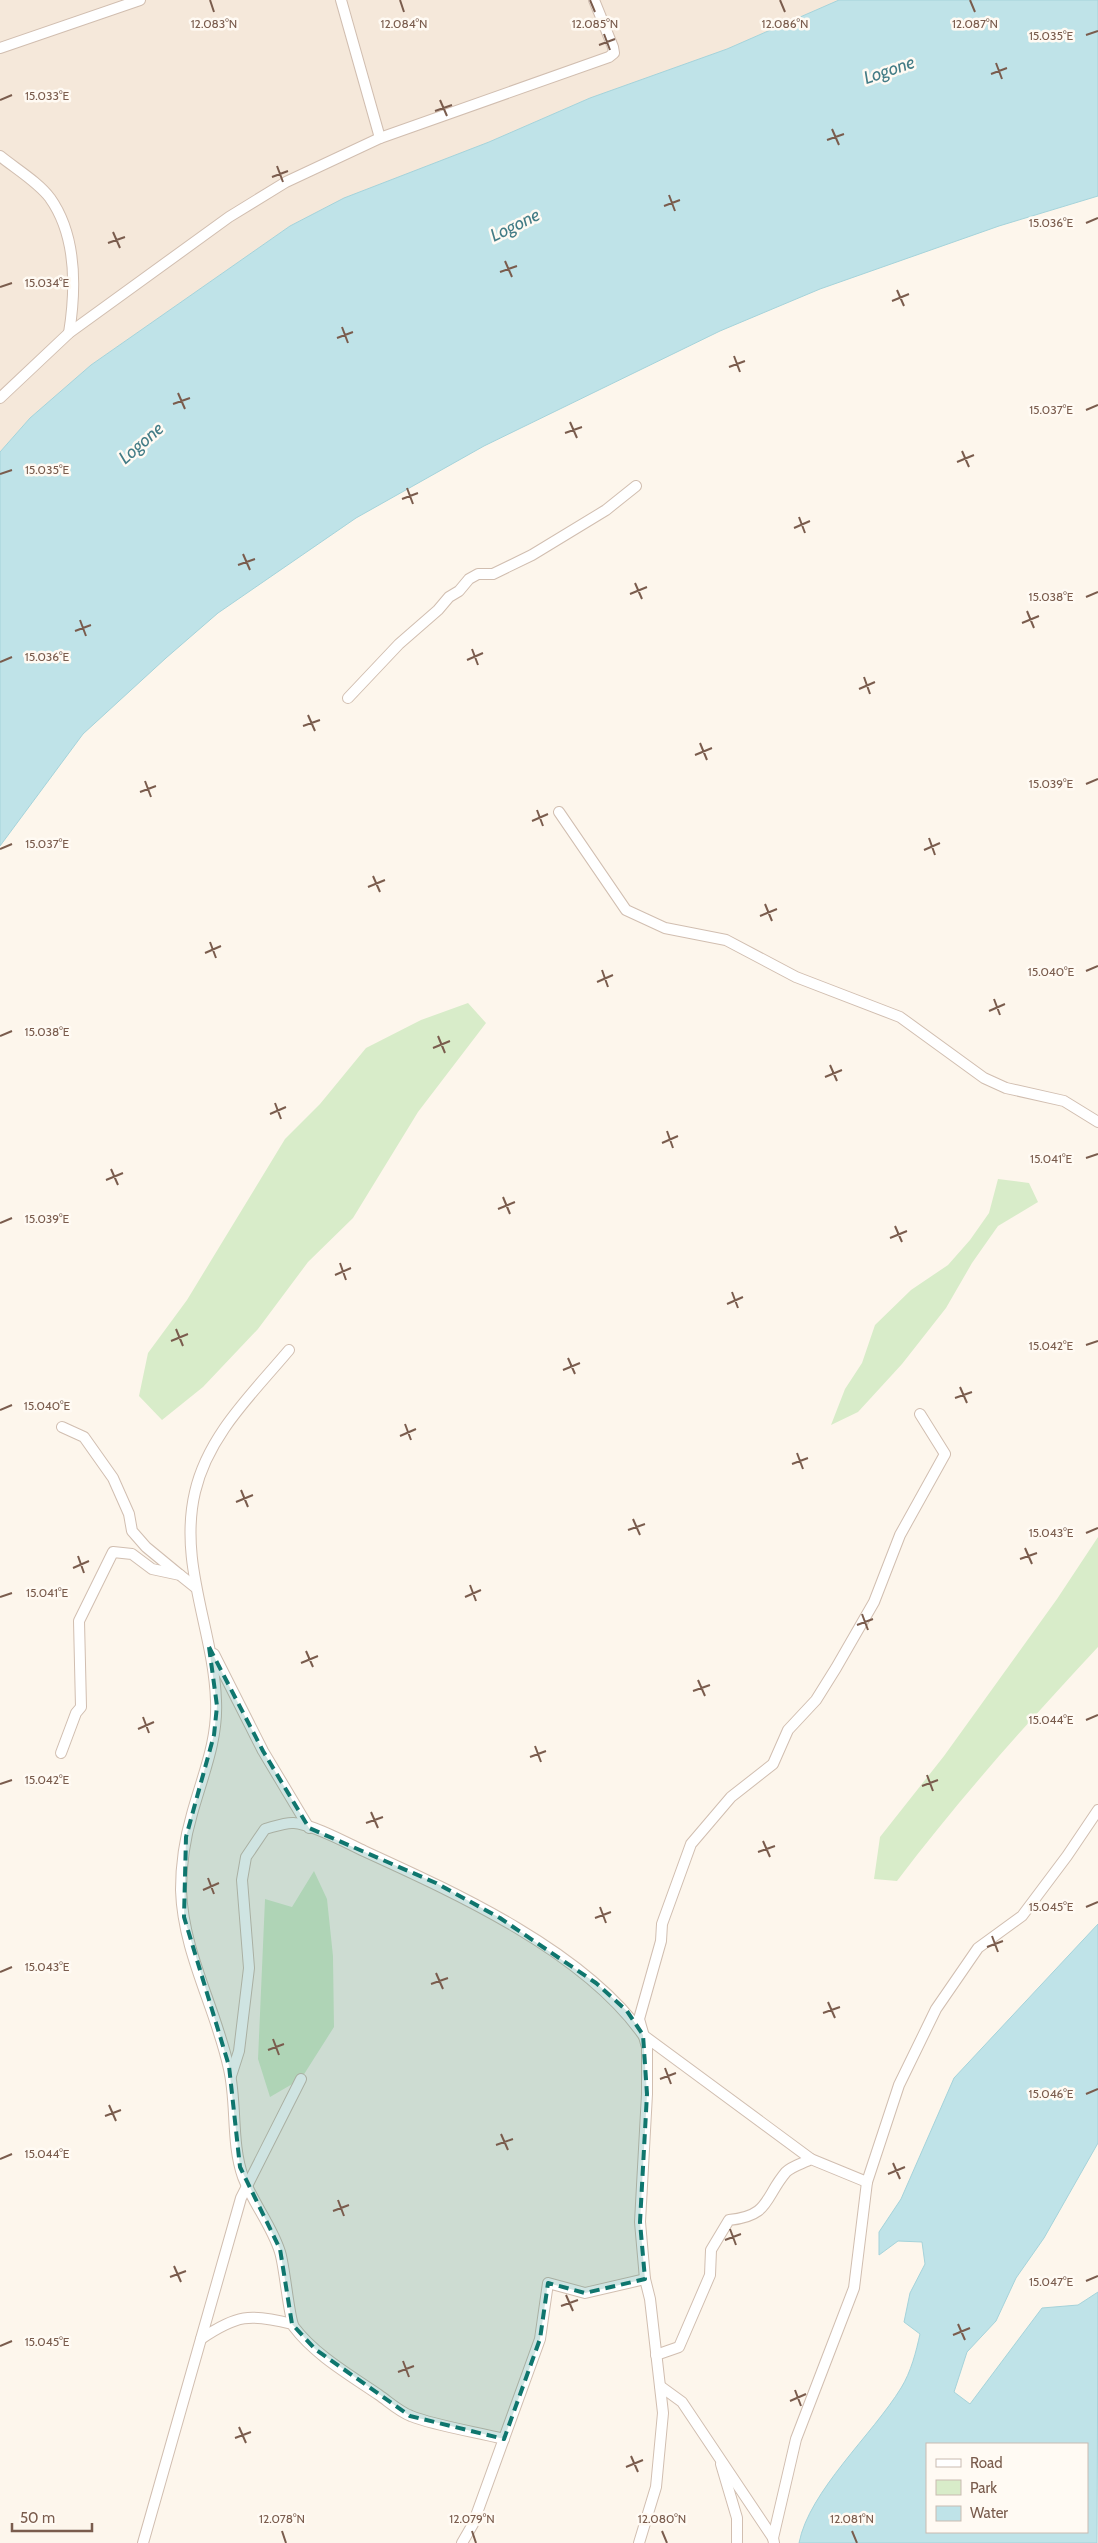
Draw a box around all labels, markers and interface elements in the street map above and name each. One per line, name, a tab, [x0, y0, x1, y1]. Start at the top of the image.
text: 12.083°N	[191, 16, 237, 31]
text: 12.084°N	[381, 16, 427, 31]
text: 12.085°N	[572, 16, 618, 31]
text: 12.086°N	[762, 16, 808, 31]
text: 12.087°N	[952, 16, 998, 31]
text: 15.035°E	[1029, 28, 1073, 43]
water label: Logone	[861, 51, 917, 89]
text: 15.033°E	[25, 88, 69, 103]
water label: Logone	[487, 204, 543, 246]
text: 15.036°E	[1029, 215, 1074, 230]
text: 15.034°E	[25, 275, 70, 290]
text: 15.037°E	[1029, 402, 1073, 417]
water label: Logone	[114, 418, 168, 468]
text: 15.035°E	[25, 462, 69, 477]
text: 15.038°E	[1029, 589, 1074, 604]
text: 15.036°E	[25, 649, 70, 664]
text: 15.039°E	[1029, 776, 1074, 791]
text: 15.037°E	[25, 836, 69, 851]
text: 15.040°E	[1028, 964, 1075, 979]
text: 15.038°E	[25, 1024, 70, 1039]
text: 15.041°E	[1030, 1151, 1072, 1166]
text: 15.039°E	[25, 1211, 70, 1226]
text: 15.042°E	[1029, 1338, 1074, 1353]
text: 15.040°E	[24, 1398, 71, 1413]
text: 15.043°E	[1029, 1525, 1074, 1540]
text: 15.041°E	[26, 1585, 68, 1600]
text: 15.044°E	[1029, 1712, 1074, 1727]
text: 15.042°E	[25, 1772, 70, 1787]
text: 15.045°E	[1029, 1899, 1074, 1914]
text: 15.043°E	[25, 1959, 70, 1974]
text: 15.046°E	[1029, 2086, 1074, 2101]
text: 15.044°E	[25, 2146, 70, 2161]
text: 15.047°E	[1029, 2274, 1073, 2289]
text: 15.045°E	[25, 2334, 70, 2349]
legend	[926, 2443, 1088, 2533]
text: Road	[970, 2454, 1003, 2472]
text: Park	[970, 2479, 997, 2497]
scale bar	[12, 2500, 92, 2532]
text: Water	[970, 2504, 1008, 2522]
text: 50 m	[20, 2509, 55, 2527]
text: 12.078°N	[259, 2511, 305, 2526]
text: 12.079°N	[449, 2511, 495, 2526]
text: 12.080°N	[638, 2511, 686, 2526]
text: 12.081°N	[830, 2511, 874, 2526]

